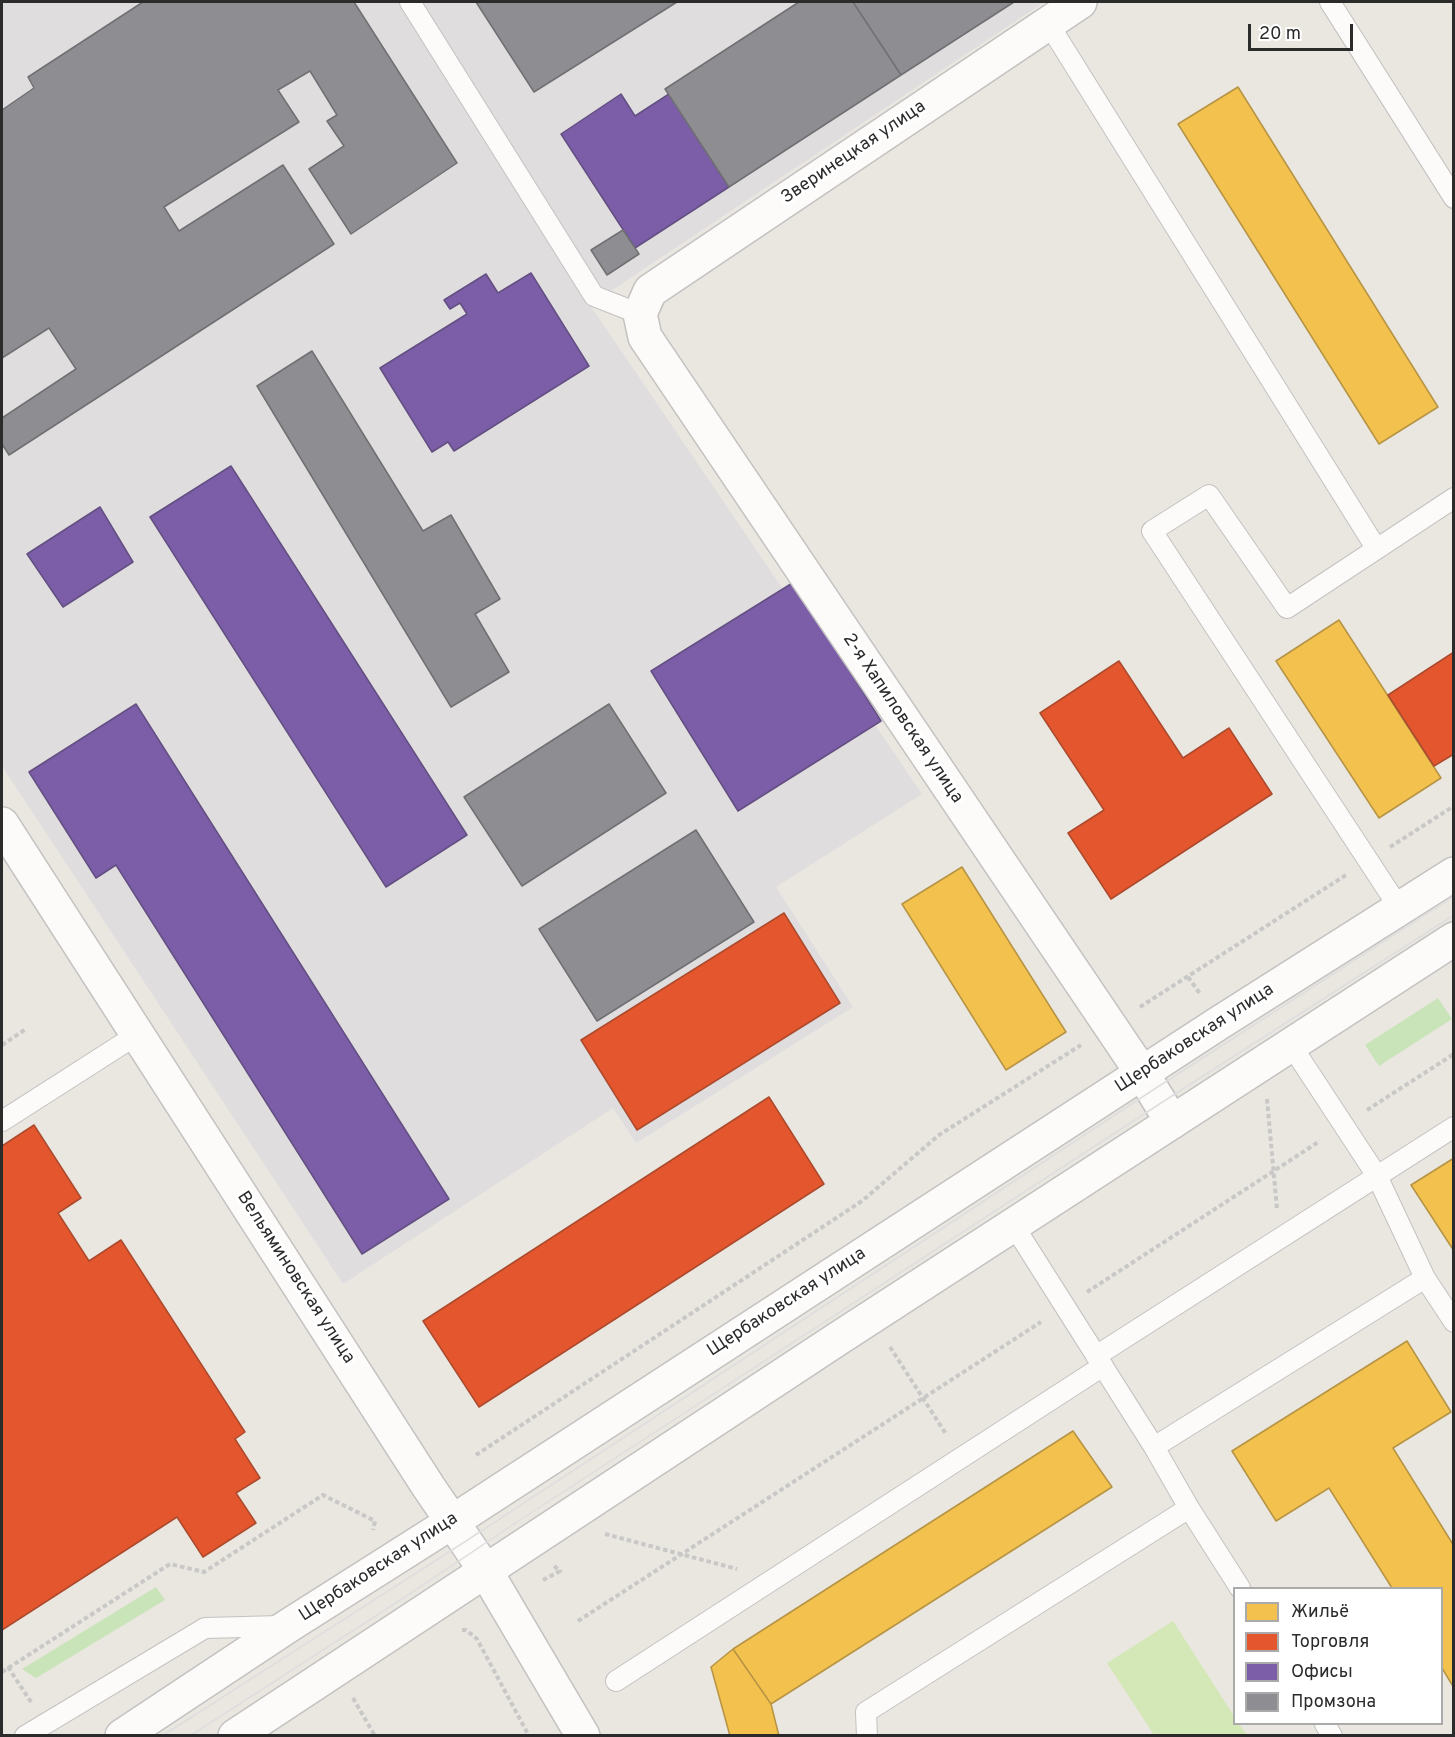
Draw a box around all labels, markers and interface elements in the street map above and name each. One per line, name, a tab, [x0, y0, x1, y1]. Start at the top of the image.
scale bar	[1251, 12, 1356, 50]
text: 20 m	[1259, 23, 1301, 46]
street label: Зверинецкая улица	[778, 97, 930, 209]
street label: 2-я Хапиловская улица	[837, 630, 967, 808]
street label: Щербаковская улица	[1112, 980, 1278, 1098]
street label: Вельяминовская улица	[231, 1188, 359, 1368]
street label: Щербаковская улица	[704, 1244, 870, 1362]
street label: Щербаковская улица	[296, 1509, 462, 1627]
legend	[1233, 1587, 1443, 1725]
text: Жильё	[1291, 1601, 1349, 1624]
text: Торговля	[1291, 1631, 1369, 1654]
text: Офисы	[1291, 1661, 1353, 1684]
text: Промзона	[1291, 1691, 1376, 1714]

